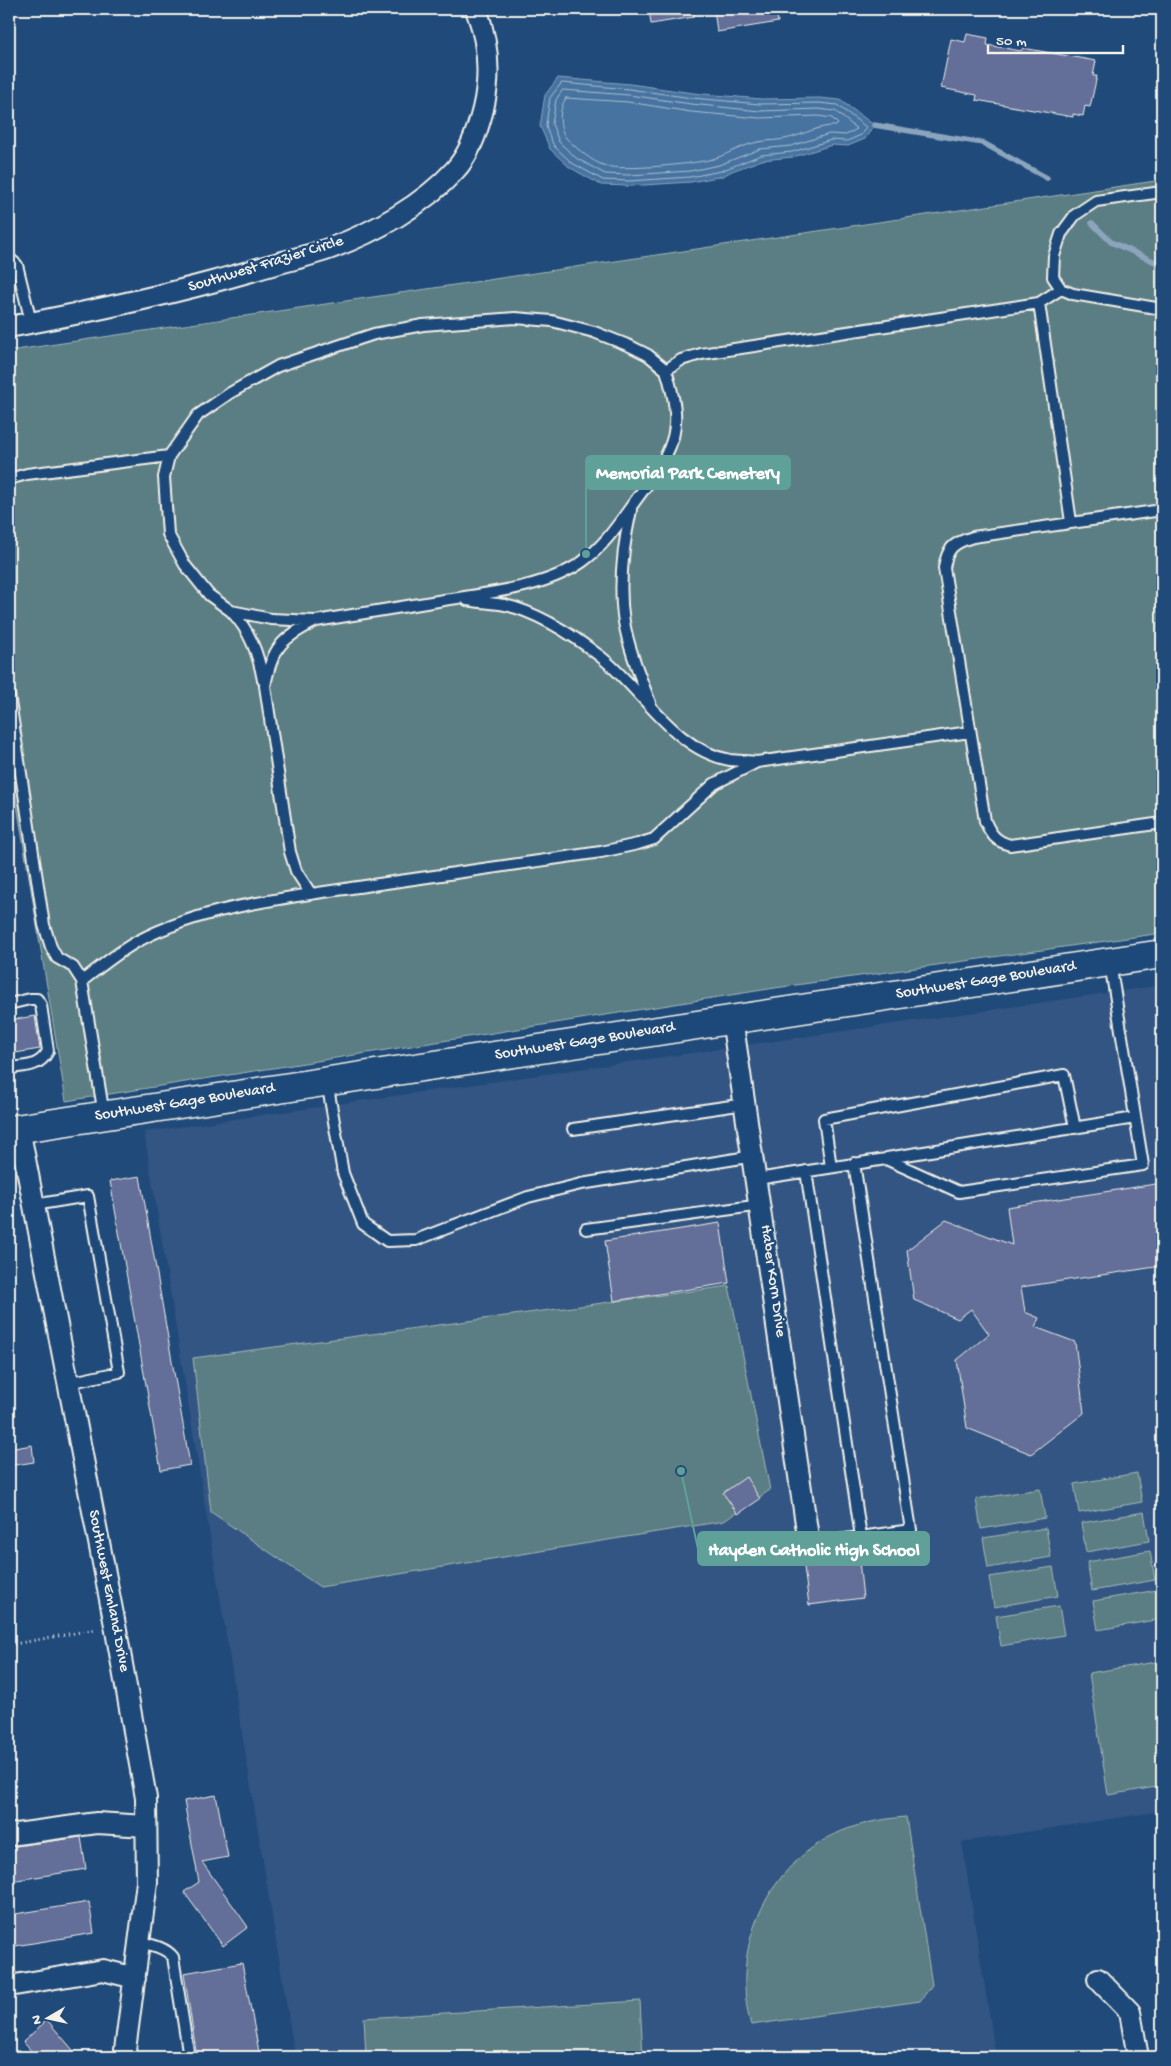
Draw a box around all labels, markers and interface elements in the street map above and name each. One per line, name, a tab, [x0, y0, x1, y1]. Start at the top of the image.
scale bar	[988, 22, 1124, 54]
text: 50 m	[996, 33, 1027, 51]
street label: Southwest Frazier Circle	[186, 232, 347, 298]
callout: Memorial Park Cemetery	[586, 456, 790, 489]
text: Memorial Park Cemetery	[596, 464, 780, 485]
street label: Southwest Gage Boulevard	[895, 957, 1079, 1005]
street label: Southwest Gage Boulevard	[494, 1018, 678, 1066]
street label: Southwest Gage Boulevard	[94, 1079, 278, 1127]
street label: Haber Korn Drive	[755, 1224, 789, 1339]
street label: Southwest Emland Drive	[83, 1508, 133, 1674]
callout: Hayden Catholic High School	[698, 1532, 929, 1565]
text: Hayden Catholic High School	[708, 1541, 920, 1562]
north arrow	[22, 1994, 72, 2044]
text: N	[29, 2014, 47, 2025]

